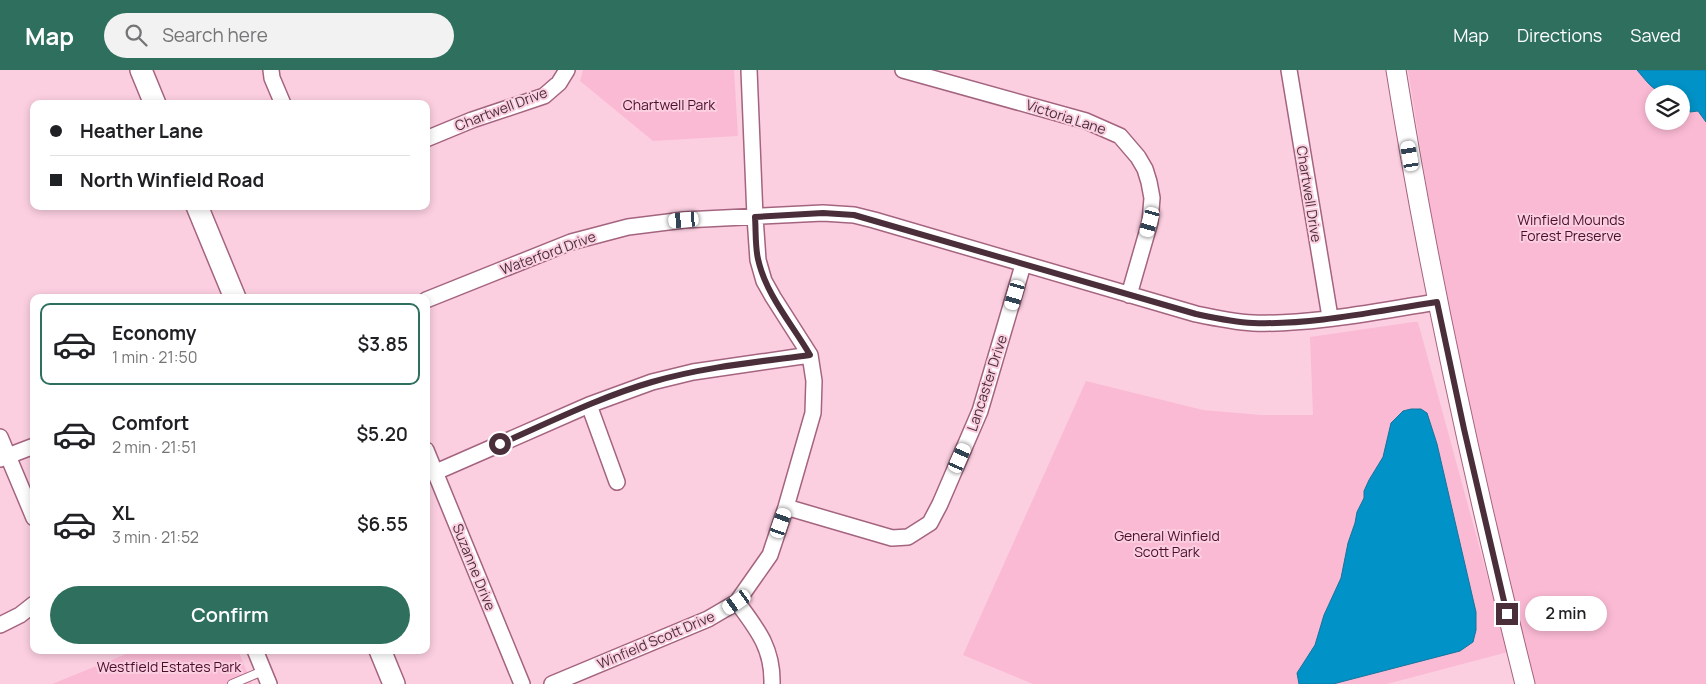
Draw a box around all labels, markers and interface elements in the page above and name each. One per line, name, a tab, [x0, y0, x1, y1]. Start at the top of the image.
search box	[104, 13, 454, 58]
text: Map	[25, 19, 74, 52]
icon: search	[122, 21, 150, 49]
text: Search here	[162, 22, 268, 48]
text: Map	[1453, 23, 1489, 47]
text: Directions	[1517, 23, 1602, 47]
text: Saved	[1630, 23, 1681, 47]
street label: Chartwell Drive	[452, 82, 550, 135]
map controls	[1645, 85, 1690, 130]
button: layers	[1645, 85, 1690, 130]
park label: Chartwell Park	[623, 95, 716, 114]
street label: Victoria Lane	[1024, 95, 1109, 138]
text: Heather Lane	[80, 118, 203, 144]
car	[1400, 140, 1419, 172]
street label: Chartwell Drive	[1292, 144, 1327, 244]
text: North Winfield Road	[80, 167, 264, 193]
car	[1138, 206, 1161, 238]
park label: Winfield Mounds Forest Preserve	[1517, 210, 1625, 245]
car	[668, 211, 699, 229]
street label: Waterford Drive	[497, 226, 598, 279]
car	[1003, 279, 1026, 311]
text: Economy	[112, 320, 196, 346]
icon: car	[52, 322, 97, 367]
text: $3.85	[357, 331, 408, 357]
street label: Lancaster Drive	[962, 332, 1011, 433]
text: 1 min · 21:50	[112, 346, 197, 368]
text: Comfort	[112, 410, 189, 436]
icon: car	[52, 412, 97, 457]
text: $5.20	[356, 421, 408, 447]
route start	[489, 433, 511, 455]
text: 2 min · 21:51	[112, 436, 197, 458]
car	[947, 441, 972, 475]
text: XL	[112, 500, 135, 526]
icon: car	[52, 502, 97, 547]
car	[769, 506, 792, 540]
text: $6.55	[357, 511, 408, 537]
street label: Suzanne Drive	[448, 521, 501, 613]
text: 3 min · 21:52	[112, 526, 199, 548]
park label: General Winfield Scott Park	[1114, 526, 1220, 561]
button: Confirm	[50, 586, 410, 644]
car	[720, 587, 753, 617]
callout: 2 min	[1524, 596, 1607, 632]
text: 2 min	[1546, 602, 1586, 624]
route end	[1496, 603, 1518, 625]
street label: Winfield Scott Drive	[594, 606, 717, 673]
park label: Westfield Estates Park	[97, 657, 242, 676]

